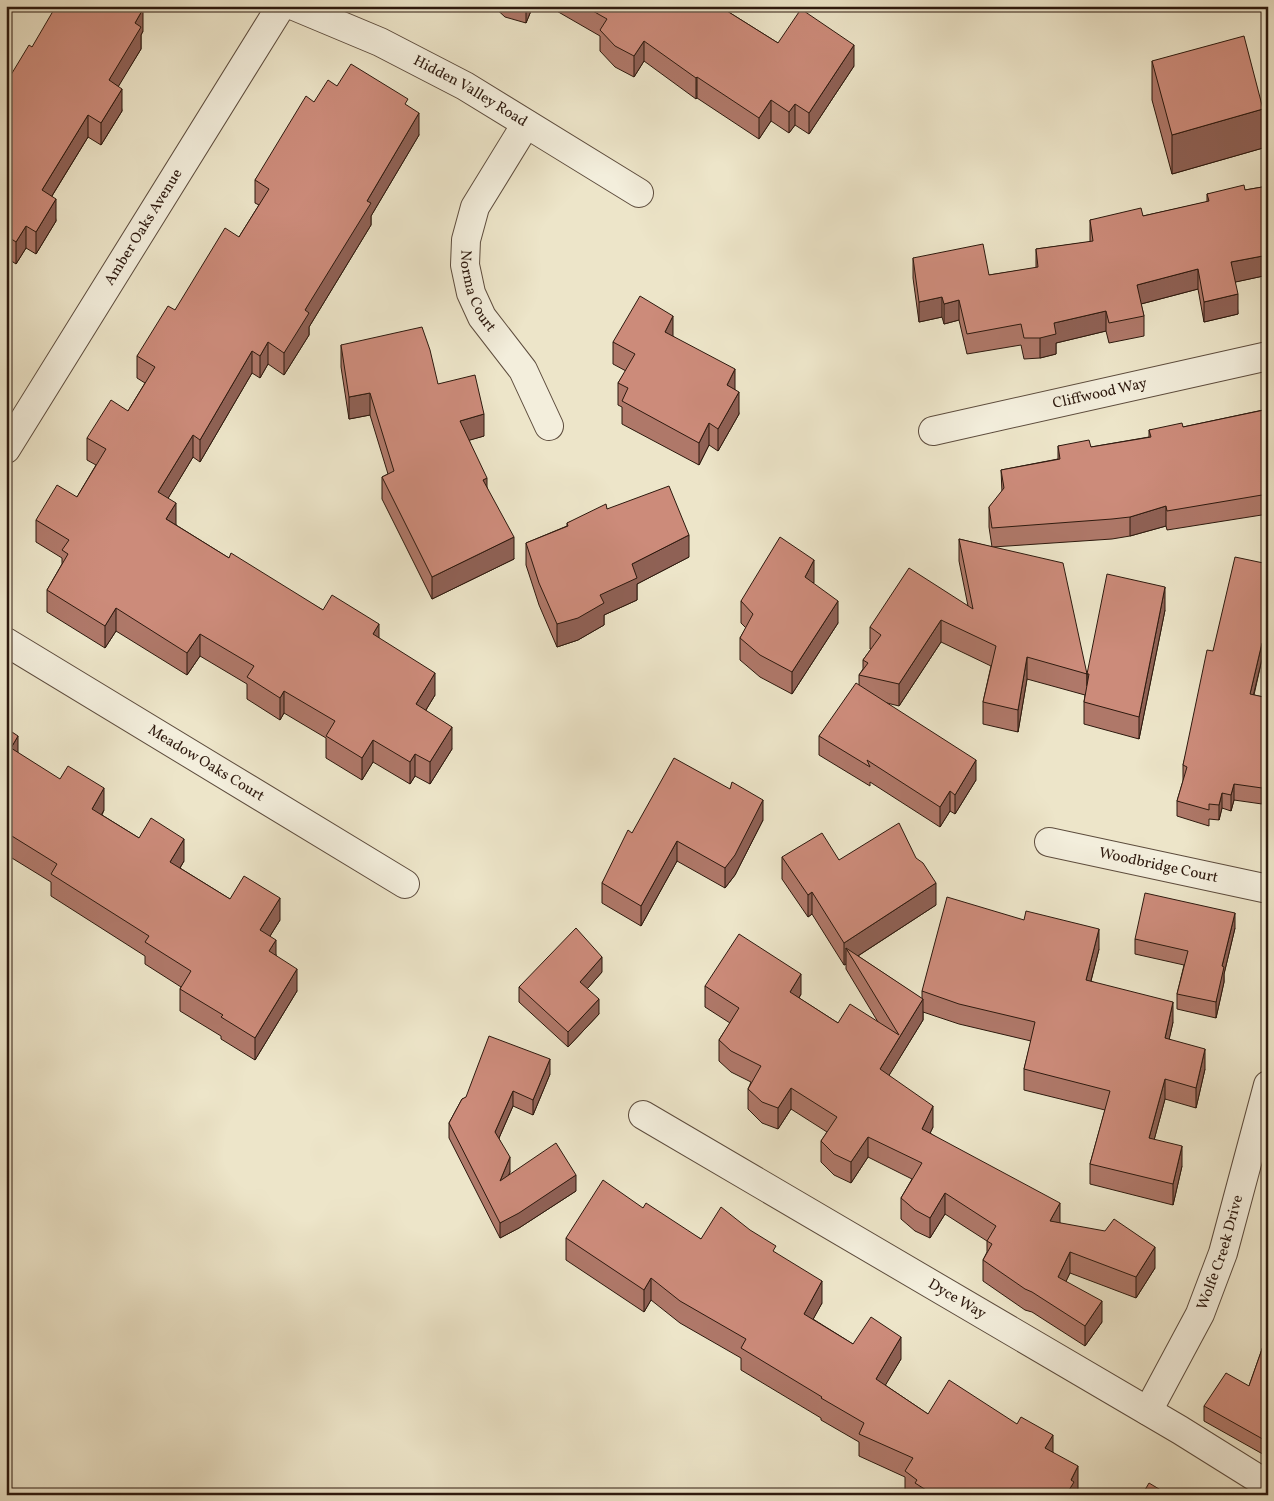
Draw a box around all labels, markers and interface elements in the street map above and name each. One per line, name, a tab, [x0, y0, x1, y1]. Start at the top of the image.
street label: Hidden Valley Road	[409, 50, 531, 132]
street label: Amber Oaks Avenue	[99, 165, 188, 290]
street label: Norma Court	[454, 249, 501, 337]
street label: Cliffwood Way	[1051, 373, 1149, 414]
street label: Meadow Oaks Court	[144, 720, 268, 807]
street label: Woodbridge Court	[1097, 842, 1220, 889]
street label: Wolfe Creek Drive	[1192, 1193, 1249, 1313]
street label: Dyce Way	[924, 1274, 990, 1325]

